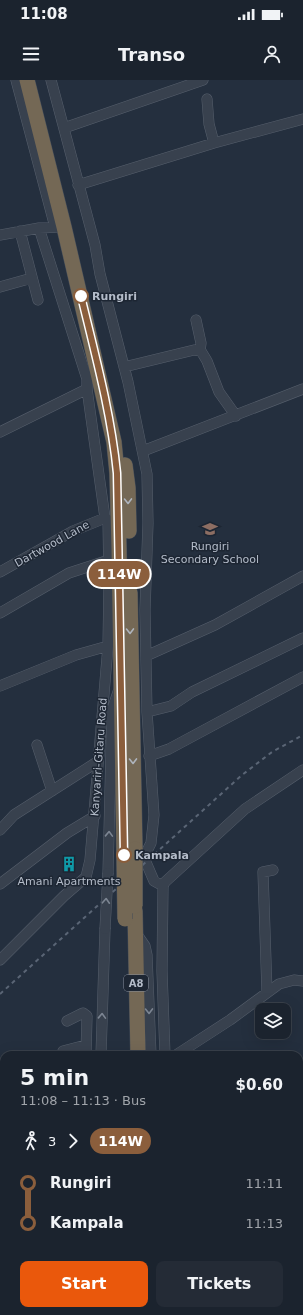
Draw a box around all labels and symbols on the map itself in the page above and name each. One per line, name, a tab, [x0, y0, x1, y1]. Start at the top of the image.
marker: Rungiri	[73, 288, 89, 304]
place label: Rungiri	[92, 290, 137, 303]
one-way arrow	[124, 498, 132, 504]
street label: Dartwood Lane	[12, 518, 92, 570]
school or university icon: Rungiri Secondary School	[201, 520, 219, 538]
place label: Rungiri Secondary School	[161, 540, 259, 566]
line badge: 114W	[91, 561, 147, 587]
one-way arrow	[126, 628, 135, 634]
street label: Kanyariri-Gitaru Road	[88, 697, 110, 817]
one-way arrow	[129, 758, 137, 764]
one-way arrow	[104, 831, 113, 837]
marker: Kampala	[116, 847, 132, 863]
place label: Kampala	[135, 849, 189, 862]
building icon: Amani Apartments	[60, 855, 78, 873]
place label: Amani Apartments	[17, 875, 121, 888]
one-way arrow	[102, 898, 111, 904]
road number: A8	[124, 975, 148, 991]
one-way arrow	[145, 1008, 153, 1014]
one-way arrow	[98, 1013, 106, 1019]

